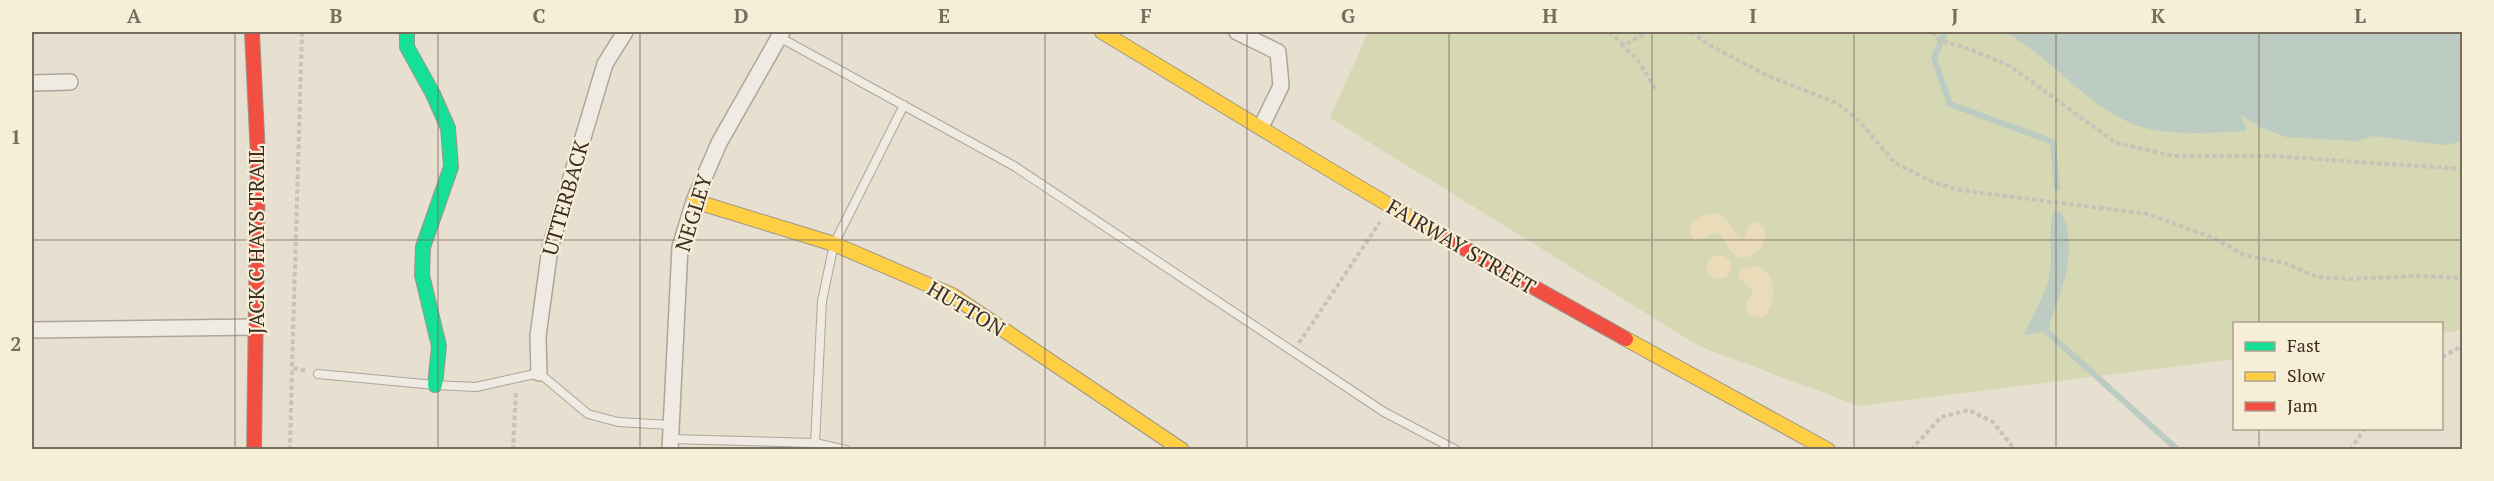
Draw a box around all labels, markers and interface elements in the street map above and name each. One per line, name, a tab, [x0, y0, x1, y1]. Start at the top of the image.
text: A	[127, 2, 142, 29]
text: B	[330, 2, 343, 29]
text: C	[532, 2, 546, 29]
text: D	[734, 2, 748, 29]
text: E	[938, 2, 950, 29]
text: F	[1140, 2, 1152, 29]
text: G	[1341, 2, 1355, 29]
text: H	[1542, 2, 1558, 29]
text: I	[1749, 2, 1757, 29]
text: J	[1951, 2, 1959, 29]
text: K	[2151, 2, 2166, 29]
text: L	[2354, 2, 2366, 29]
text: 1	[10, 123, 22, 150]
street label: UTTERBACK	[535, 136, 595, 259]
street label: JACK C HAYS TRAIL	[242, 145, 270, 334]
street label: NEGLEY	[668, 170, 718, 255]
street label: FAIRWAY STREET	[1382, 192, 1541, 300]
street label: HUTTON	[923, 274, 1011, 342]
legend	[2233, 322, 2443, 430]
text: 2	[10, 330, 22, 357]
text: Fast	[2287, 333, 2321, 357]
text: Slow	[2287, 363, 2326, 387]
text: Jam	[2287, 393, 2318, 417]

